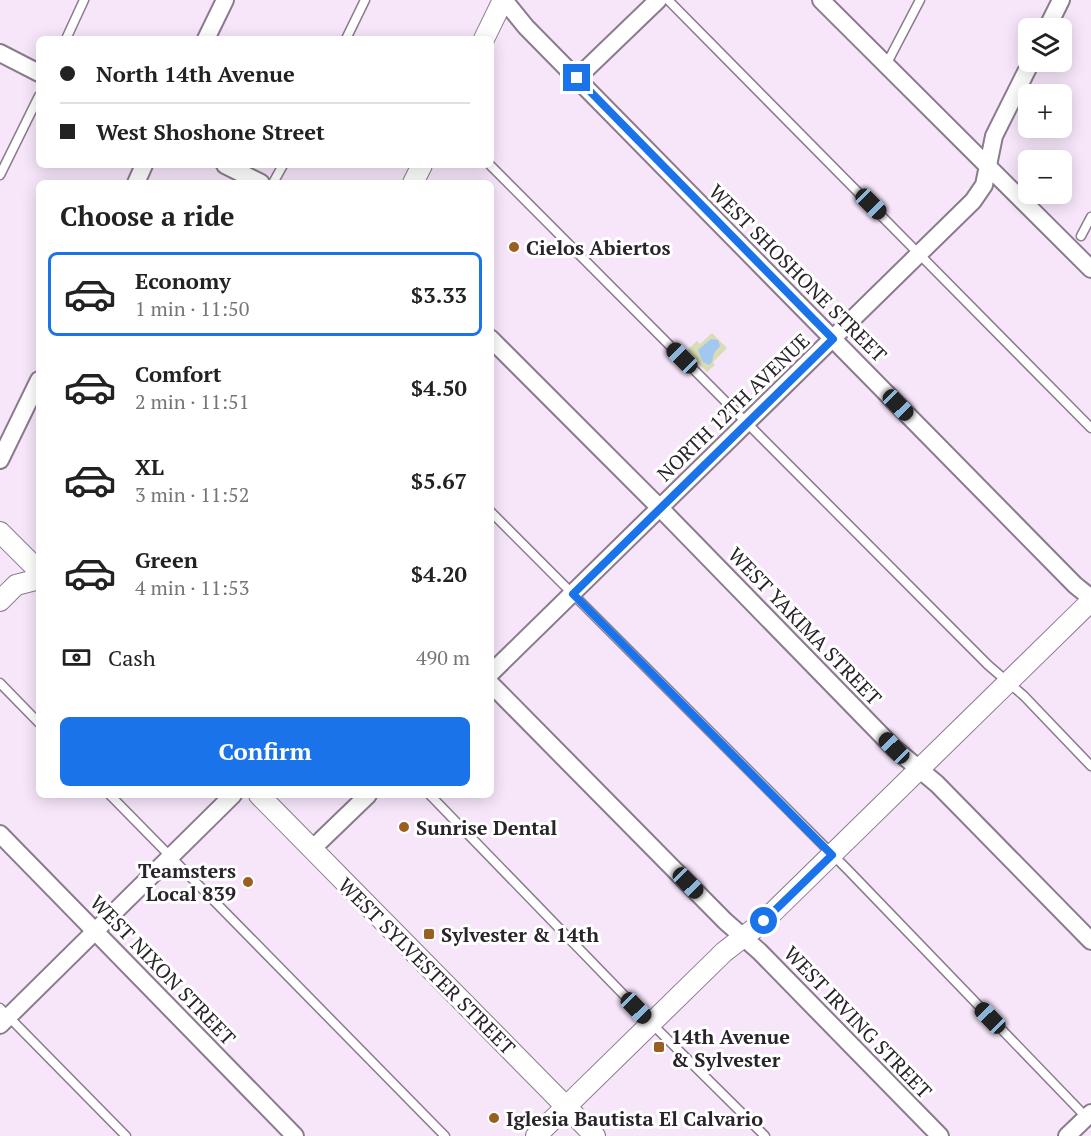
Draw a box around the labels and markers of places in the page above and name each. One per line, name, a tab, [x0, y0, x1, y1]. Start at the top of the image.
place label: Cielos Abiertos	[526, 234, 670, 261]
marker: Cielos Abiertos	[507, 240, 521, 254]
place label: Sunrise Dental	[416, 814, 557, 841]
marker: Sunrise Dental	[397, 820, 411, 834]
place label: Teamsters Local 839	[138, 857, 236, 907]
marker: Teamsters Local 839	[241, 875, 255, 889]
place label: Sylvester & 14th	[441, 921, 599, 948]
marker: Sylvester & 14th	[422, 927, 436, 941]
place label: 14th Avenue & Sylvester	[671, 1023, 790, 1073]
marker: 14th Avenue & Sylvester	[652, 1040, 666, 1054]
place label: Iglesia Bautista El Calvario	[506, 1105, 763, 1132]
marker: Iglesia Bautista El Calvario	[487, 1111, 501, 1125]

